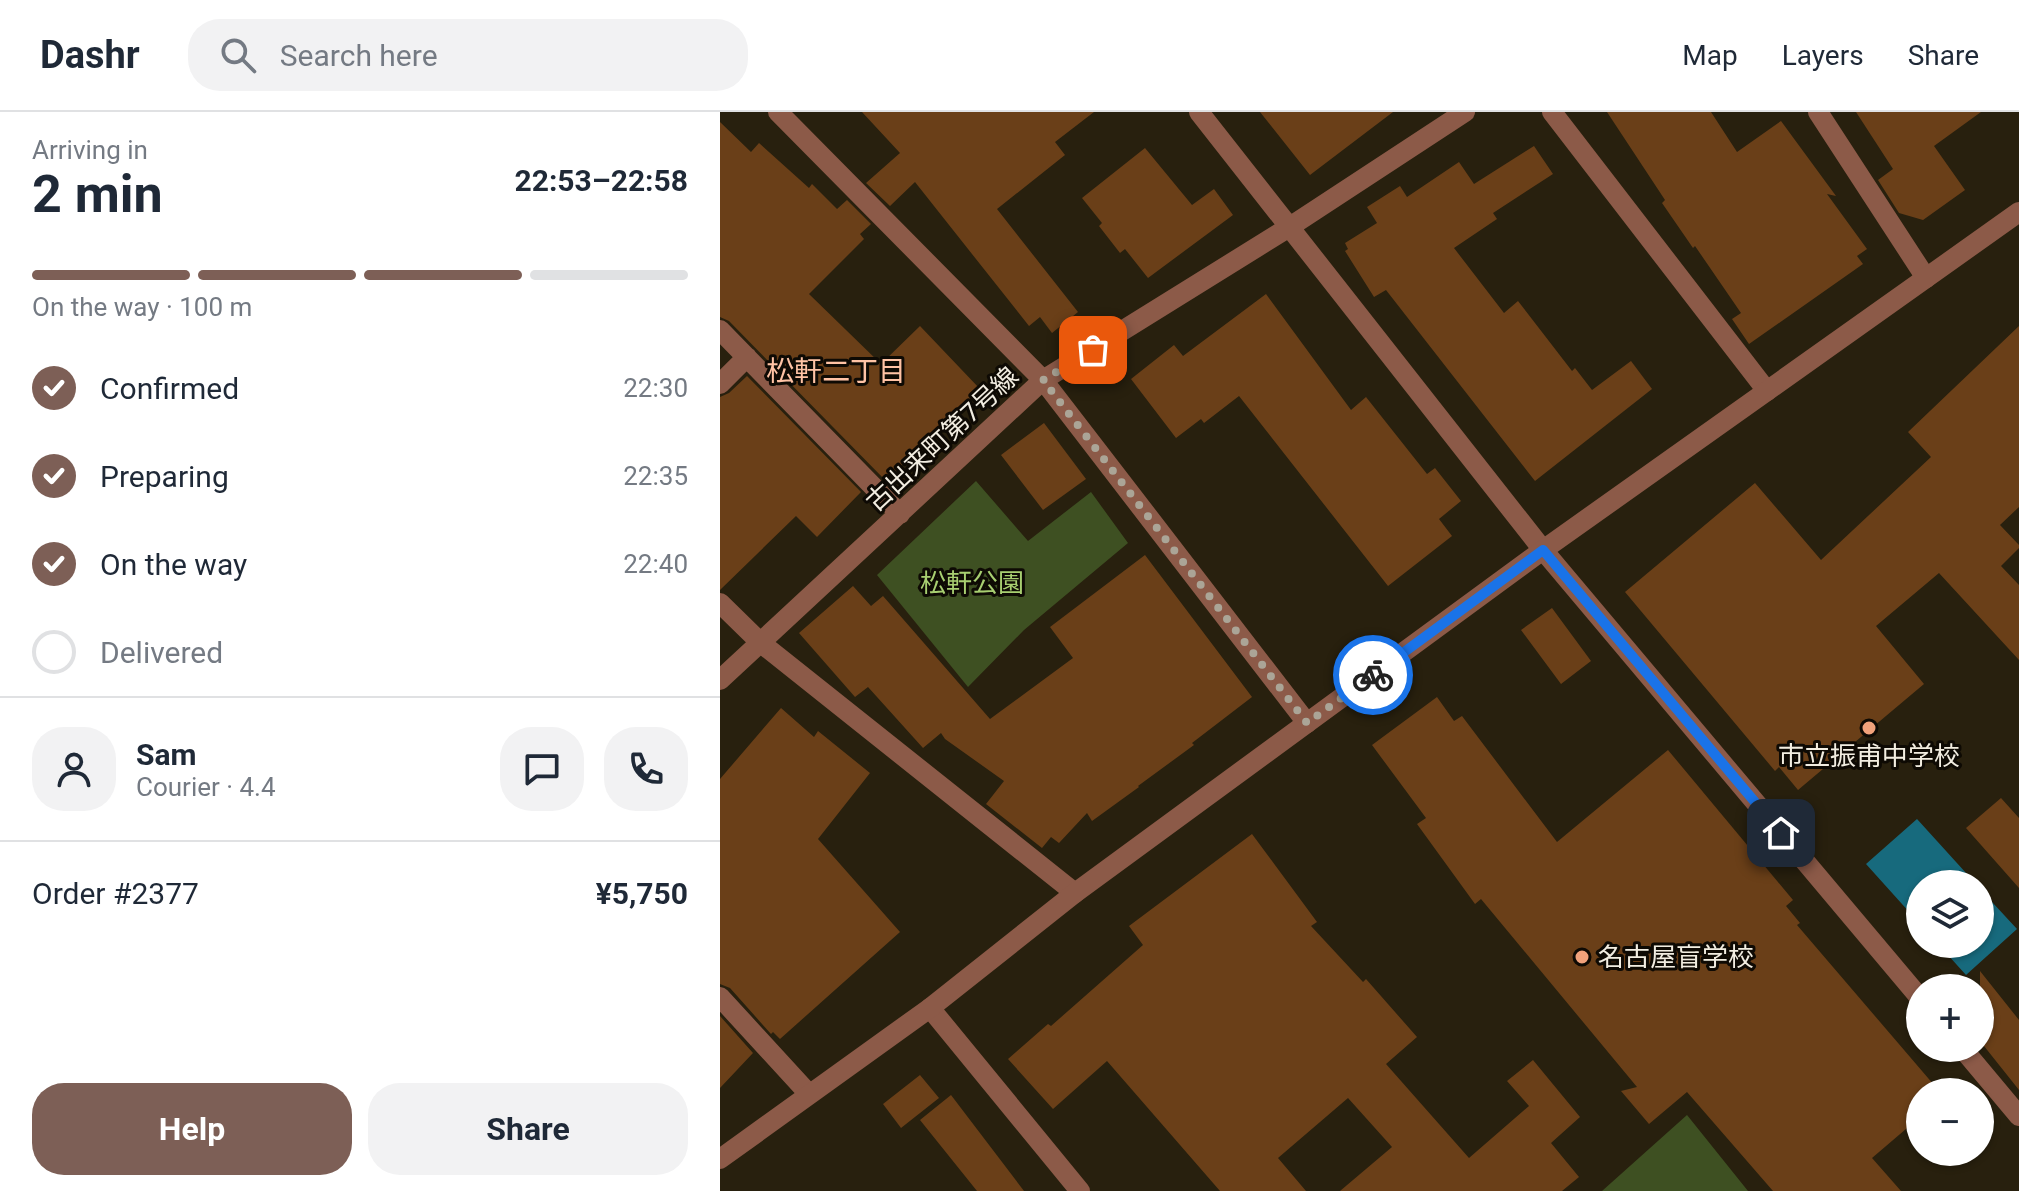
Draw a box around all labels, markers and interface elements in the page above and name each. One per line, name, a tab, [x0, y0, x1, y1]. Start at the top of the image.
search box	[188, 19, 748, 91]
text: Dashr	[40, 33, 140, 77]
icon: search	[216, 33, 260, 77]
text: Search here	[280, 38, 438, 73]
text: Map	[1682, 39, 1738, 72]
text: Layers	[1782, 39, 1864, 72]
text: Share	[1908, 39, 1979, 72]
text: Arriving in	[32, 135, 148, 165]
text: 22:53–22:58	[514, 163, 688, 198]
text: 2 min	[32, 164, 163, 225]
text: On the way · 100 m	[32, 292, 252, 322]
pin	[1059, 316, 1127, 384]
icon: bag	[1071, 328, 1115, 372]
district label: 松軒二丁目	[766, 355, 906, 388]
street label: 古出来町第7号線	[860, 361, 1024, 517]
icon: check	[32, 366, 76, 410]
text: Confirmed	[100, 371, 239, 406]
text: 22:30	[623, 373, 688, 403]
icon: check	[32, 454, 76, 498]
text: Preparing	[100, 459, 229, 494]
text: 22:35	[623, 461, 688, 491]
icon: check	[32, 542, 76, 586]
text: On the way	[100, 547, 247, 582]
text: 22:40	[623, 549, 688, 579]
park label: 松軒公園	[920, 568, 1024, 598]
text: Delivered	[100, 635, 223, 670]
courier	[1333, 635, 1413, 715]
icon: bike	[1351, 653, 1395, 697]
marker: 市立振甫中学校	[1860, 719, 1878, 737]
button: person	[32, 727, 116, 811]
button: chat	[500, 727, 584, 811]
button: phone	[604, 727, 688, 811]
text: Sam	[136, 737, 197, 772]
place label: 市立振甫中学校	[1778, 741, 1960, 771]
text: Courier · 4.4	[136, 772, 276, 802]
pin	[1747, 799, 1815, 867]
icon: home	[1759, 811, 1803, 855]
map controls	[1906, 870, 1994, 1166]
button: layers	[1906, 870, 1994, 958]
text: Order #2377	[32, 876, 199, 911]
text: ¥5,750	[596, 876, 688, 911]
place label: 名古屋盲学校	[1598, 942, 1754, 972]
marker: 名古屋盲学校	[1573, 948, 1591, 966]
button: +	[1906, 974, 1994, 1062]
button: −	[1906, 1078, 1994, 1166]
button: Help	[32, 1083, 352, 1175]
button: Share	[368, 1083, 688, 1175]

